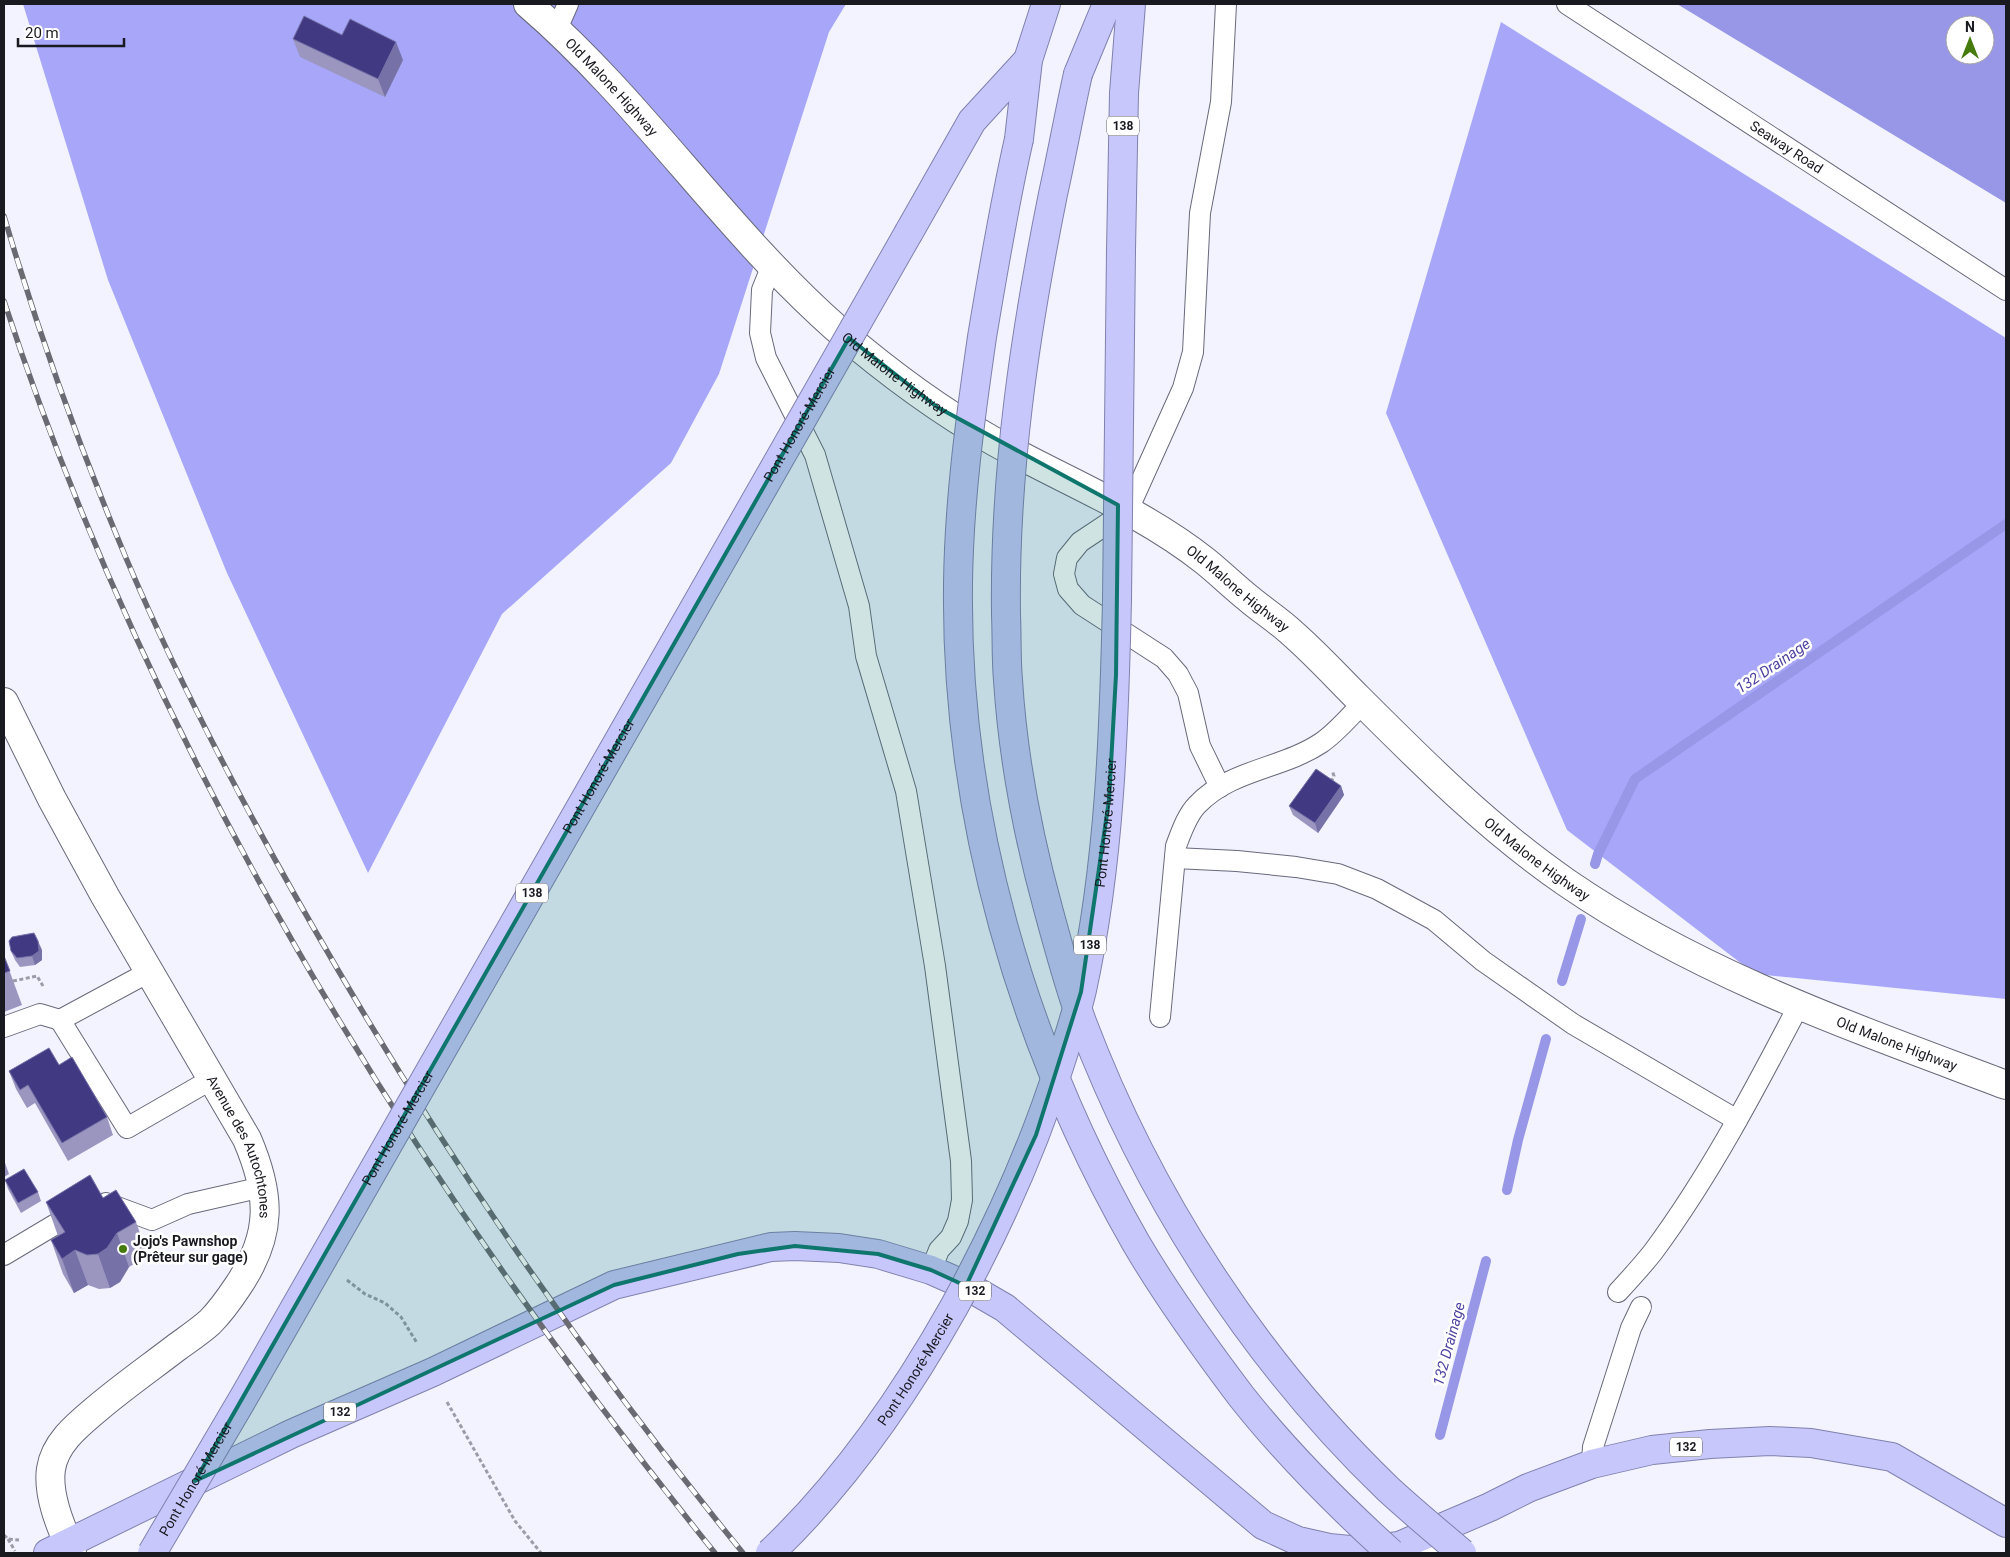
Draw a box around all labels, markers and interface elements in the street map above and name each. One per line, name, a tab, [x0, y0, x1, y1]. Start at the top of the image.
scale bar	[18, 15, 124, 47]
north arrow	[1945, 15, 1995, 65]
text: N	[1965, 19, 1975, 35]
text: 20 m	[25, 24, 59, 42]
street label: Old Malone Highway	[562, 35, 661, 140]
road number: 138	[1107, 116, 1139, 136]
street label: Seaway Road	[1747, 117, 1826, 177]
street label: Old Malone Highway	[839, 329, 951, 419]
street label: Pont Honoré-Mercier	[760, 364, 838, 485]
street label: Old Malone Highway	[1183, 542, 1293, 635]
water label: 132 Drainage	[1732, 634, 1814, 697]
street label: Pont Honoré-Mercier	[559, 716, 638, 836]
street label: Pont Honoré-Mercier	[1092, 758, 1119, 888]
street label: Old Malone Highway	[1481, 814, 1593, 904]
road number: 138	[516, 884, 548, 902]
road number: 138	[1074, 936, 1106, 954]
street label: Old Malone Highway	[1834, 1013, 1960, 1074]
street label: Pont Honoré-Mercier	[359, 1067, 437, 1188]
street label: Avenue des Autochtones	[204, 1072, 273, 1219]
place label: Jojo's Pawnshop (Prêteur sur gage)	[133, 1233, 248, 1266]
marker: Jojo's Pawnshop (Prêteur sur gage)	[117, 1243, 129, 1255]
road number: 132	[959, 1282, 991, 1300]
water label: 132 Drainage	[1429, 1300, 1469, 1388]
street label: Pont Honoré-Mercier	[874, 1310, 957, 1428]
road number: 132	[324, 1402, 356, 1421]
street label: Pont Honoré-Mercier	[156, 1419, 235, 1539]
road number: 132	[1670, 1438, 1702, 1456]

